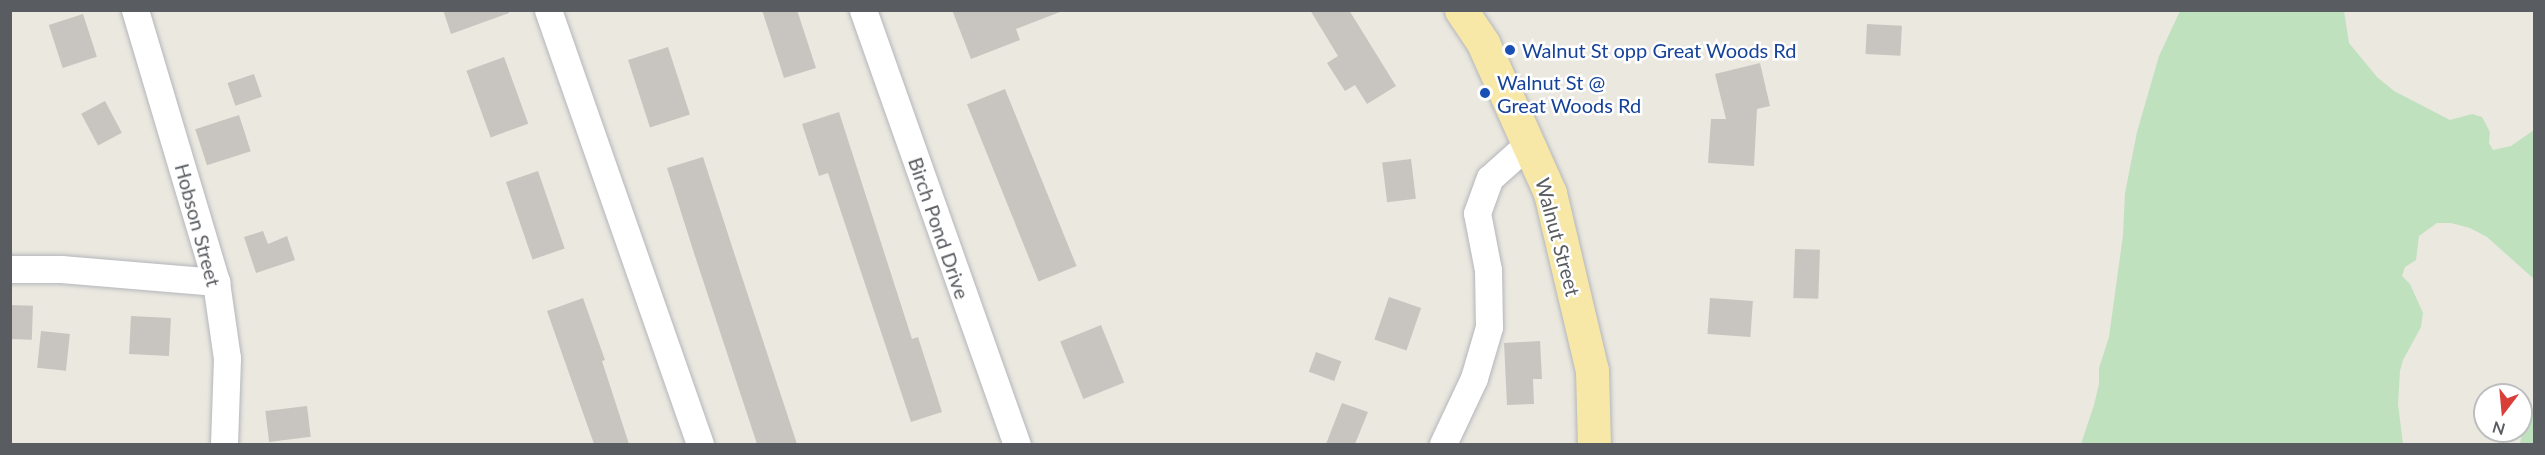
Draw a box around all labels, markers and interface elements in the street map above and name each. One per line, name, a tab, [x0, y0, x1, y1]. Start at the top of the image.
place label: Walnut St opp Great Woods Rd	[1522, 38, 1797, 62]
marker: Walnut St opp Great Woods Rd	[1503, 43, 1517, 57]
place label: Walnut St @ Great Woods Rd	[1497, 70, 1641, 117]
marker: Walnut St @ Great Woods Rd	[1478, 86, 1492, 100]
street label: Birch Pond Drive	[904, 154, 974, 302]
street label: Hobson Street	[170, 161, 226, 289]
street label: Walnut Street	[1531, 175, 1585, 299]
north arrow	[2473, 383, 2533, 443]
text: N	[2490, 418, 2507, 440]

